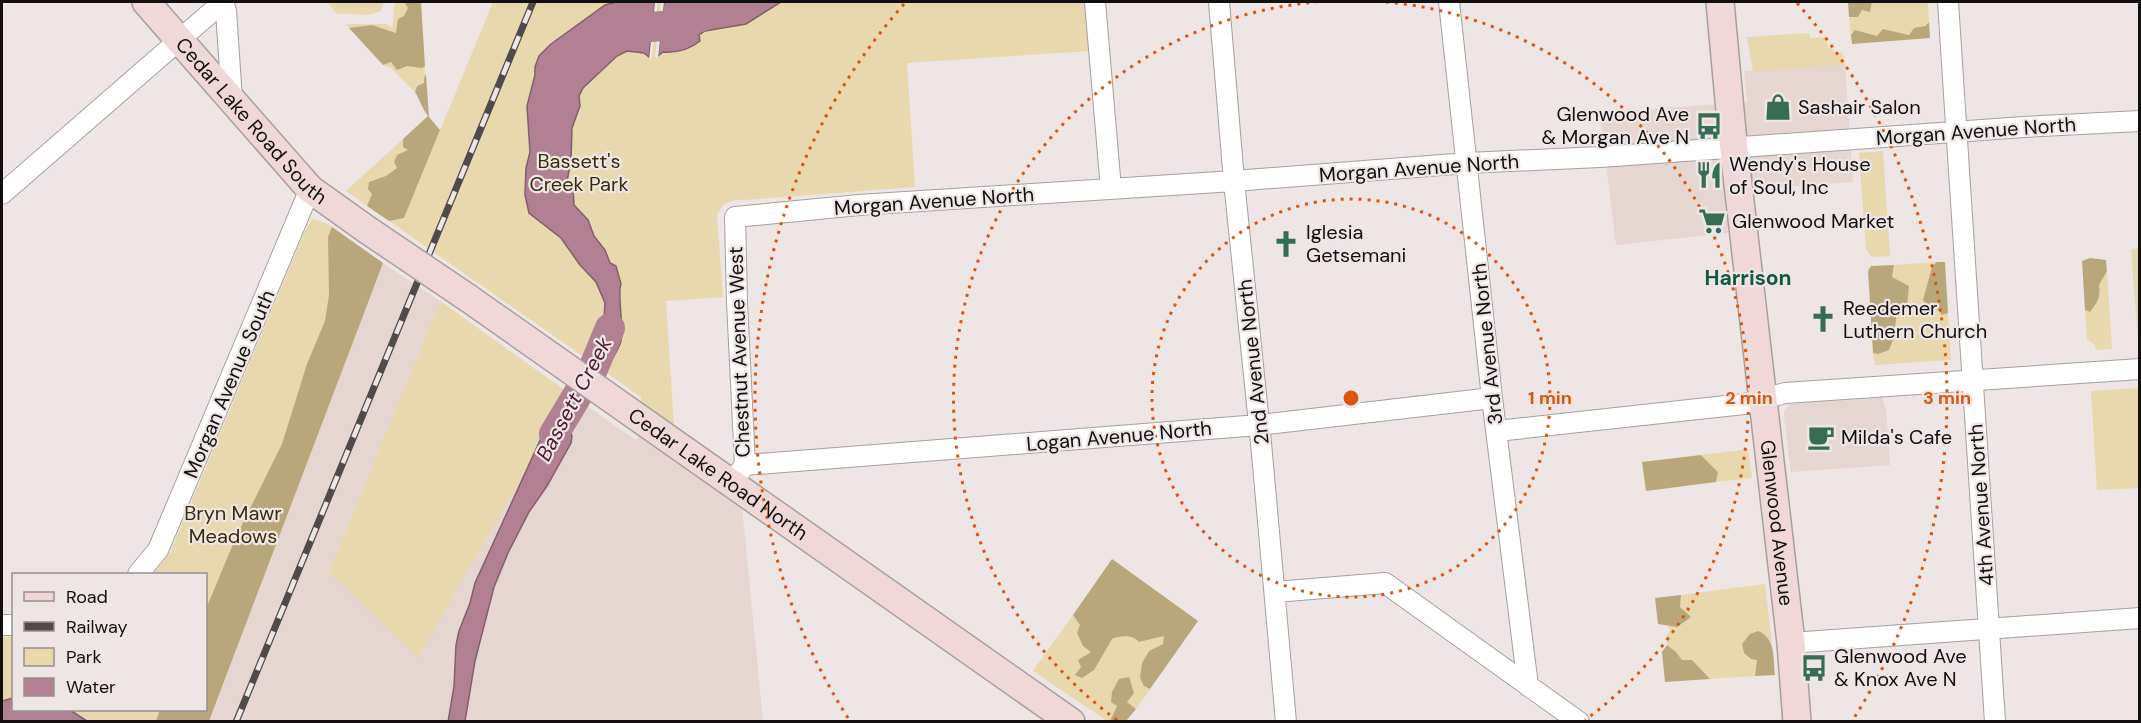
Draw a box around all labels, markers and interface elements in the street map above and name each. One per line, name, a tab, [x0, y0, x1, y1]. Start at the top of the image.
street label: Cedar Lake Road South	[170, 32, 332, 210]
shop icon: Sashair Salon	[1763, 92, 1793, 122]
place label: Sashair Salon	[1798, 94, 1921, 120]
place label: Glenwood Ave & Morgan Ave N	[1542, 101, 1689, 150]
bus stop icon: Glenwood Ave & Morgan Ave N	[1694, 111, 1724, 141]
street label: Morgan Avenue North	[1875, 111, 2077, 151]
park label: Bassett's Creek Park	[530, 148, 628, 197]
street label: Morgan Avenue North	[1318, 148, 1520, 188]
place label: Wendy's House of Soul, Inc	[1729, 151, 1871, 200]
restaurant icon: Wendy's House of Soul, Inc	[1694, 160, 1724, 190]
street label: Morgan Avenue North	[833, 181, 1035, 221]
supermarket icon: Glenwood Market	[1697, 206, 1727, 236]
place label: Glenwood Market	[1732, 208, 1894, 234]
place label: Iglesia Getsemani	[1306, 219, 1406, 268]
church icon: Iglesia Getsemani	[1271, 229, 1301, 259]
street label: Chestnut Avenue West	[722, 246, 756, 458]
street label: 3rd Avenue North	[1466, 262, 1508, 426]
district label: Harrison	[1704, 264, 1792, 292]
street label: 2nd Avenue North	[1231, 278, 1275, 446]
street label: Morgan Avenue South	[178, 286, 280, 482]
place label: Reedemer Luthern Church	[1843, 295, 1987, 344]
church icon: Reedemer Luthern Church	[1808, 304, 1838, 334]
water label: Bassett Creek	[530, 332, 619, 466]
text: 1 min	[1528, 386, 1572, 410]
text: 2 min	[1725, 386, 1773, 410]
text: 3 min	[1923, 386, 1971, 410]
centre of rings	[1341, 388, 1361, 408]
street label: Cedar Lake Road North	[623, 402, 813, 546]
street label: Logan Avenue North	[1025, 415, 1213, 457]
cafe icon: Milda's Cafe	[1806, 422, 1836, 452]
street label: 4th Avenue North	[1962, 423, 2000, 587]
place label: Milda's Cafe	[1841, 424, 1952, 450]
street label: Glenwood Avenue	[1755, 438, 1800, 607]
park label: Bryn Mawr Meadows	[184, 500, 282, 549]
legend	[12, 573, 207, 711]
text: Road	[66, 585, 108, 609]
text: Railway	[66, 615, 128, 639]
place label: Glenwood Ave & Knox Ave N	[1834, 643, 1967, 692]
text: Park	[66, 645, 102, 669]
bus stop icon: Glenwood Ave & Knox Ave N	[1799, 653, 1829, 683]
text: Water	[66, 675, 116, 699]

